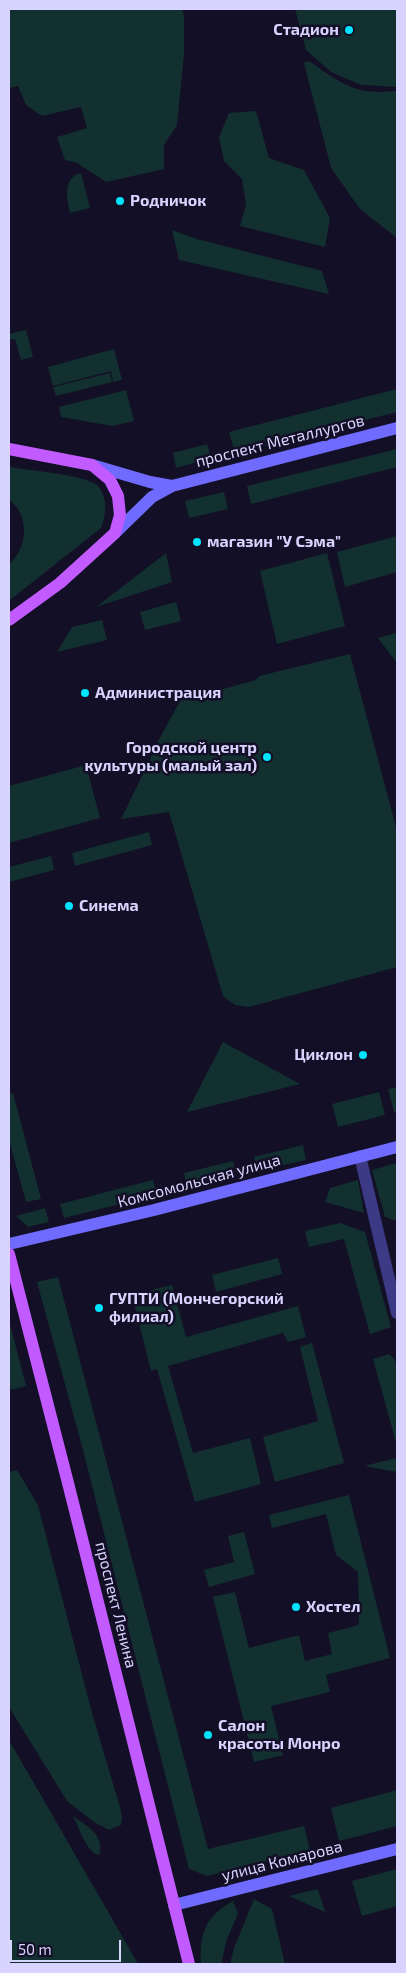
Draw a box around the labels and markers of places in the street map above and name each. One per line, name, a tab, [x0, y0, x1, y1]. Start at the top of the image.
place label: Стадион	[273, 20, 339, 40]
marker: Стадион	[343, 24, 355, 36]
place label: Родничок	[130, 191, 206, 211]
marker: Родничок	[114, 195, 126, 207]
place label: магазин "У Сэма"	[207, 532, 341, 552]
marker: магазин "У Сэма"	[191, 536, 203, 548]
place label: Администрация	[95, 683, 221, 703]
marker: Администрация	[79, 687, 91, 699]
place label: Городской центр культуры (малый зал)	[85, 738, 257, 776]
marker: Городской центр культуры (малый зал)	[261, 751, 273, 763]
place label: Синема	[79, 896, 139, 916]
marker: Синема	[63, 900, 75, 912]
place label: Циклон	[294, 1045, 353, 1065]
marker: Циклон	[357, 1049, 369, 1061]
place label: ГУПТИ (Мончегорский филиал)	[109, 1289, 284, 1327]
marker: ГУПТИ (Мончегорский филиал)	[93, 1302, 105, 1314]
place label: Хостел	[306, 1597, 360, 1617]
marker: Хостел	[290, 1601, 302, 1613]
place label: Салон красоты Монро	[218, 1716, 340, 1754]
marker: Салон красоты Монро	[202, 1729, 214, 1741]

